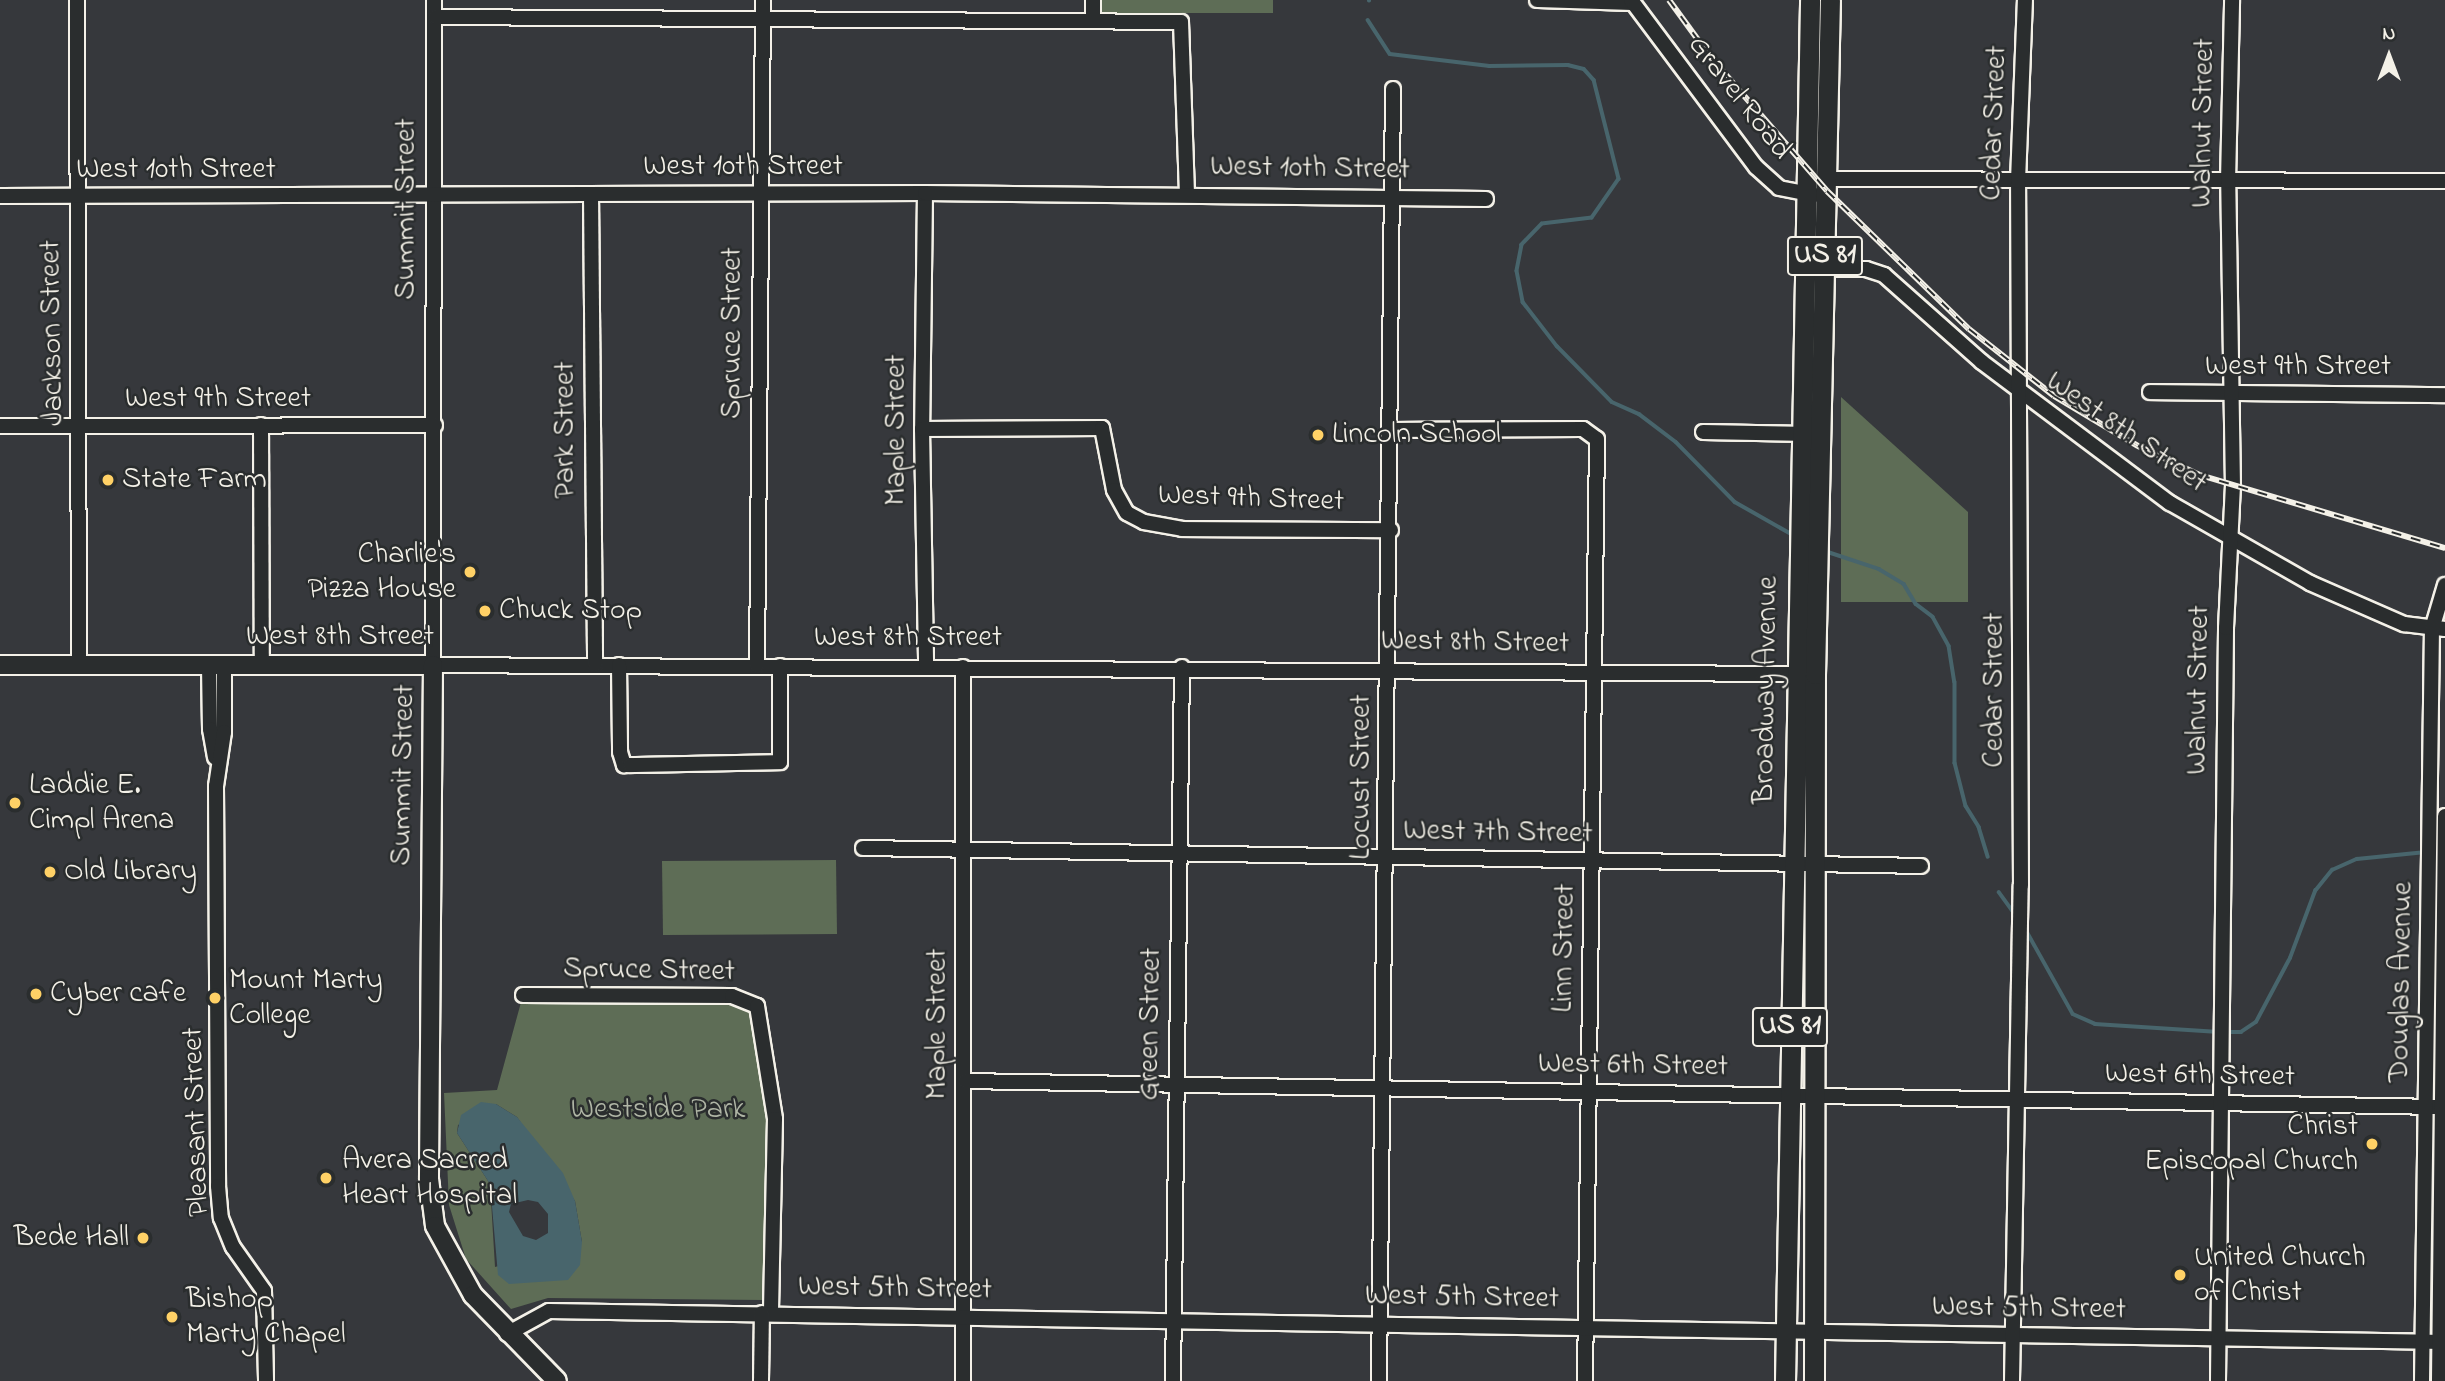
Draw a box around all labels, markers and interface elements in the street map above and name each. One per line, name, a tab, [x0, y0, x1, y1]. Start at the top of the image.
north arrow	[2354, 21, 2424, 91]
text: N	[2383, 21, 2395, 48]
street label: Gravel Road	[1679, 29, 1799, 167]
street label: Walnut Street	[2185, 38, 2223, 208]
street label: Cedar Street	[1974, 45, 2016, 201]
street label: Summit Street	[389, 118, 425, 300]
street label: West 10th Street	[643, 149, 843, 185]
street label: West 10th Street	[1210, 149, 1410, 189]
street label: West 10th Street	[76, 152, 276, 188]
road number: US 81	[1786, 232, 1864, 280]
street label: Jackson Street	[33, 240, 73, 426]
street label: Spruce Street	[715, 247, 751, 419]
street label: West 9th Street	[2205, 349, 2391, 385]
street label: Maple Street	[879, 354, 915, 506]
street label: Park Street	[548, 361, 584, 499]
street label: West 8th Street	[2039, 364, 2213, 502]
street label: West 9th Street	[125, 381, 311, 417]
place label: Lincoln School	[1332, 417, 1501, 453]
marker: Lincoln School	[1310, 427, 1326, 443]
place label: State Farm	[122, 462, 267, 498]
marker: State Farm	[100, 472, 116, 488]
street label: West 9th Street	[1157, 478, 1345, 520]
place label: Charlie's Pizza House	[307, 537, 456, 608]
marker: Charlie's Pizza House	[462, 564, 478, 580]
street label: Broadway Avenue	[1747, 576, 1787, 804]
place label: Chuck Stop	[499, 593, 642, 629]
marker: Chuck Stop	[477, 603, 493, 619]
street label: Walnut Street	[2180, 605, 2218, 775]
street label: Cedar Street	[1977, 612, 2013, 768]
street label: West 8th Street	[246, 619, 434, 655]
street label: West 8th Street	[814, 620, 1002, 656]
street label: West 8th Street	[1381, 623, 1569, 663]
street label: Summit Street	[384, 684, 424, 866]
street label: Locust Street	[1344, 694, 1380, 860]
place label: Laddie E. Cimpl Arena	[29, 768, 174, 838]
marker: Laddie E. Cimpl Arena	[7, 795, 23, 811]
street label: West 7th Street	[1403, 813, 1593, 853]
place label: Old Library	[64, 854, 197, 890]
marker: Old Library	[42, 864, 58, 880]
street label: Douglas Avenue	[2382, 881, 2422, 1083]
street label: Linn Street	[1546, 883, 1584, 1013]
street label: Green Street	[1132, 947, 1170, 1101]
street label: Maple Street	[920, 948, 956, 1100]
street label: Spruce Street	[563, 952, 735, 990]
place label: Mount Marty College	[229, 963, 383, 1034]
place label: Cyber cafe	[50, 976, 186, 1012]
marker: Cyber cafe	[28, 986, 44, 1002]
marker: Mount Marty College	[207, 990, 223, 1006]
road number: US 81	[1752, 1002, 1828, 1052]
street label: Pleasant Street	[176, 1027, 218, 1217]
street label: West 6th Street	[1538, 1046, 1728, 1086]
street label: West 6th Street	[2105, 1056, 2295, 1096]
park label: Westside Park	[571, 1092, 745, 1128]
place label: Christ Episcopal Church	[2144, 1109, 2358, 1180]
marker: Christ Episcopal Church	[2364, 1136, 2380, 1152]
place label: Avera Sacred Heart Hospital	[342, 1143, 517, 1214]
marker: Avera Sacred Heart Hospital	[316, 1168, 336, 1188]
place label: Bede Hall	[14, 1220, 129, 1256]
marker: Bede Hall	[135, 1230, 151, 1246]
place label: United Church of Christ	[2194, 1240, 2366, 1310]
marker: United Church of Christ	[2172, 1267, 2188, 1283]
street label: West 5th Street	[798, 1269, 992, 1309]
street label: West 5th Street	[1365, 1278, 1559, 1318]
place label: Bishop Marty Chapel	[186, 1282, 346, 1352]
street label: West 5th Street	[1932, 1289, 2126, 1329]
marker: Bishop Marty Chapel	[164, 1309, 180, 1325]

